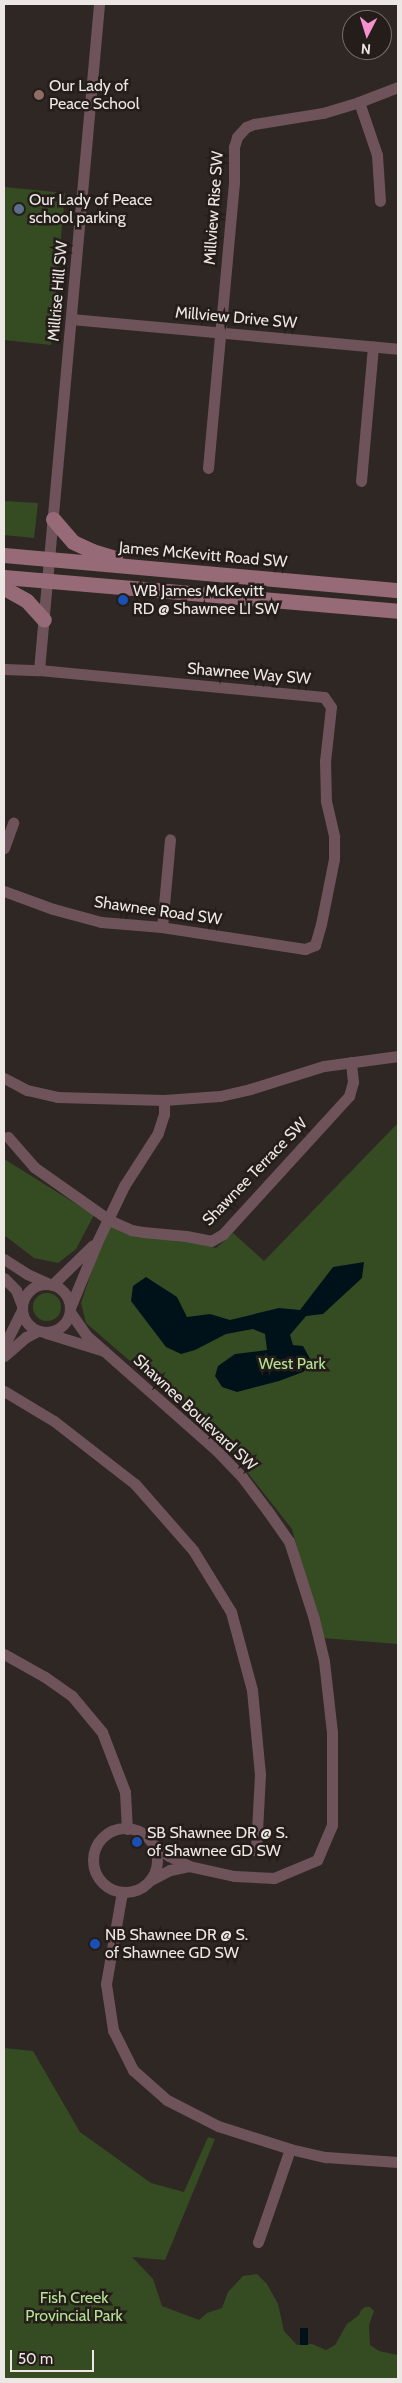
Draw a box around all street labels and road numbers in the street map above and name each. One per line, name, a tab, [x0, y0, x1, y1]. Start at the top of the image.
street label: Millview Rise SW	[200, 150, 228, 266]
street label: Millrise Hill SW	[44, 240, 72, 342]
street label: Millview Drive SW	[174, 303, 298, 333]
street label: James McKevitt Road SW	[118, 538, 288, 572]
street label: Shawnee Way SW	[186, 659, 312, 689]
street label: Shawnee Road SW	[93, 893, 223, 929]
street label: Shawnee Terrace SW	[199, 1114, 311, 1230]
street label: Shawnee Boulevard SW	[129, 1351, 261, 1475]

